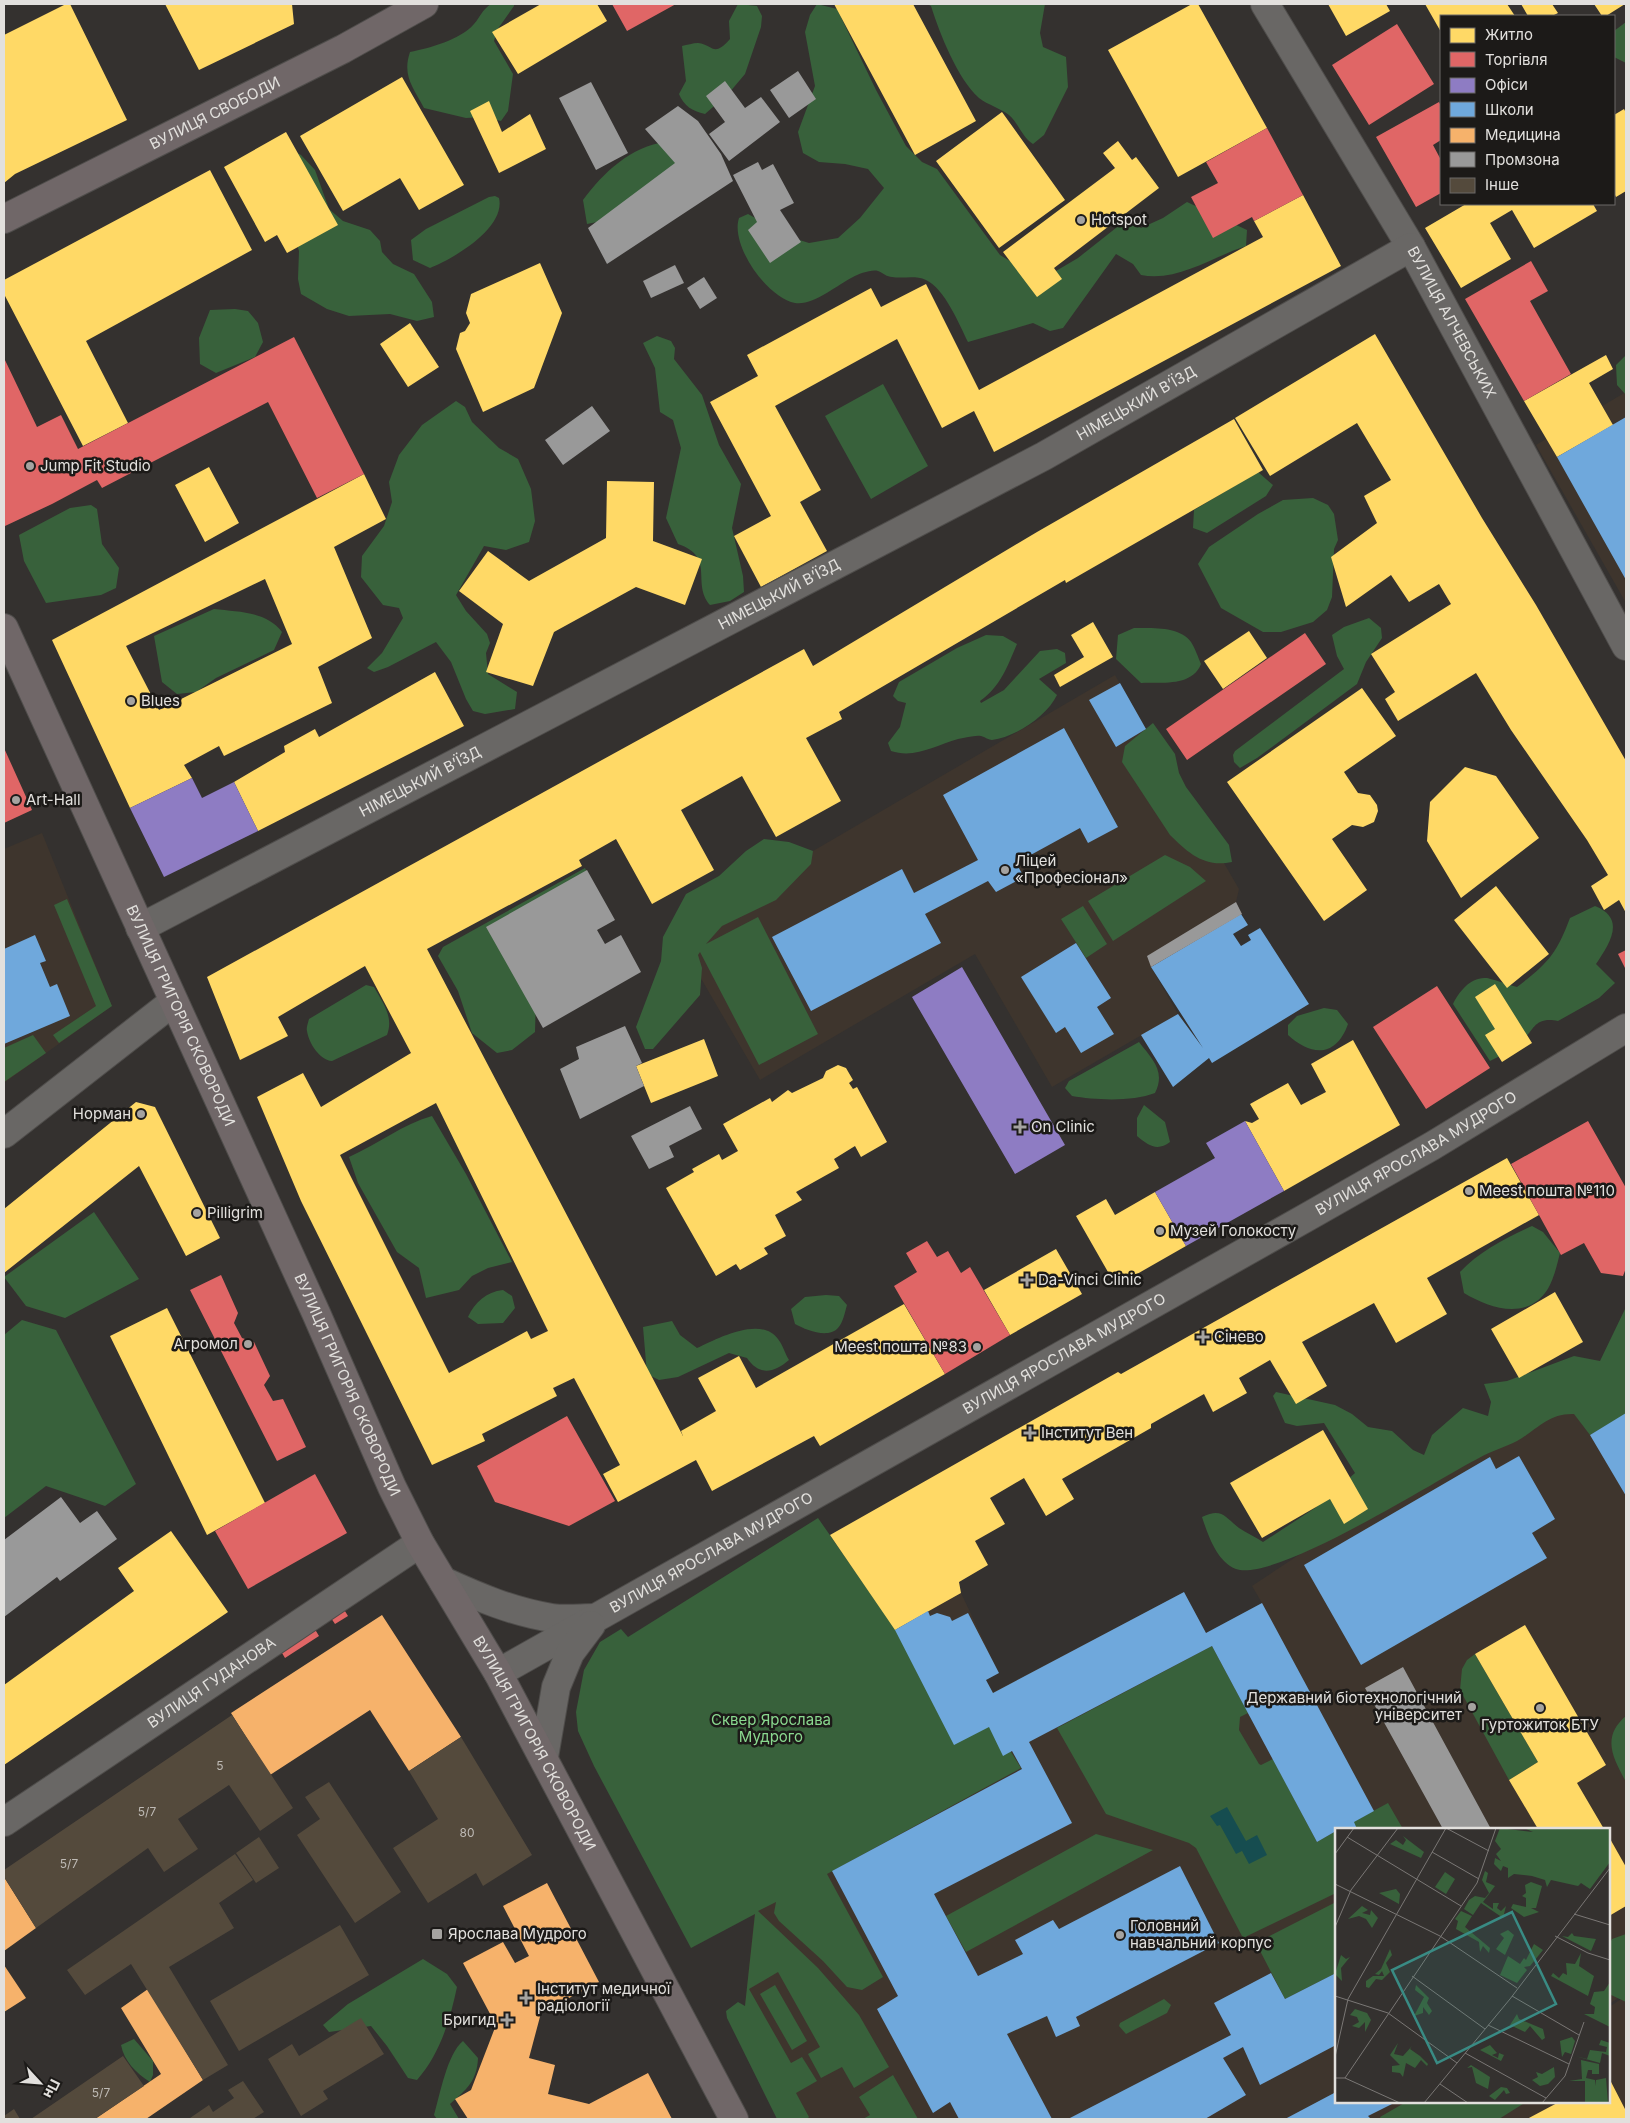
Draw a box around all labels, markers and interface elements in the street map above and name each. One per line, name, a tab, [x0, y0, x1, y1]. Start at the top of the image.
legend	[1440, 15, 1615, 205]
text: Житло	[1485, 25, 1533, 44]
text: Торгівля	[1485, 50, 1548, 69]
street label: ВУЛИЦЯ СВОБОДИ	[146, 72, 283, 153]
text: Офіси	[1485, 75, 1528, 94]
text: Школи	[1485, 100, 1534, 119]
text: Медицина	[1485, 125, 1561, 144]
text: Промзона	[1485, 150, 1560, 169]
text: Інше	[1485, 175, 1519, 194]
place label: Hotspot	[1091, 210, 1147, 229]
marker: Hotspot	[1075, 214, 1087, 226]
street label: ВУЛИЦЯ АЛЧЕВСЬКИХ	[1403, 243, 1501, 401]
street label: НІМЕЦЬКИЙ В’ЇЗД	[1073, 361, 1199, 445]
place label: Jump Fit Studio	[40, 456, 151, 475]
marker: Jump Fit Studio	[24, 460, 36, 472]
street label: НІМЕЦЬКИЙ В’ЇЗД	[715, 554, 843, 633]
place label: Blues	[141, 691, 180, 710]
marker: Blues	[125, 695, 137, 707]
street label: НІМЕЦЬКИЙ В’ЇЗД	[356, 742, 484, 821]
place label: Art-Hall	[26, 790, 81, 809]
marker: Art-Hall	[10, 794, 22, 806]
place label: Ліцей «Професіонал»	[1015, 851, 1128, 887]
marker: Ліцей «Професіонал»	[999, 864, 1011, 876]
street label: ВУЛИЦЯ ГРИГОРІЯ СКОВОРОДИ	[122, 902, 240, 1129]
street label: ВУЛИЦЯ ЯРОСЛАВА МУДРОГО	[1312, 1087, 1520, 1219]
place label: Норман	[73, 1104, 131, 1123]
marker: Норман	[135, 1108, 147, 1120]
place label: On Clinic	[1031, 1117, 1095, 1136]
marker: On Clinic	[1013, 1120, 1027, 1134]
place label: Meest пошта №110	[1479, 1181, 1615, 1200]
marker: Meest пошта №110	[1463, 1185, 1475, 1197]
place label: Pilligrim	[207, 1203, 263, 1222]
marker: Pilligrim	[191, 1207, 203, 1219]
place label: Музей Голокосту	[1170, 1221, 1297, 1240]
marker: Музей Голокосту	[1154, 1225, 1166, 1237]
street label: ВУЛИЦЯ ГРИГОРІЯ СКОВОРОДИ	[290, 1270, 405, 1499]
place label: Da-Vinci Сlinic	[1038, 1270, 1142, 1289]
marker: Da-Vinci Сlinic	[1020, 1273, 1034, 1287]
street label: ВУЛИЦЯ ЯРОСЛАВА МУДРОГО	[959, 1289, 1169, 1418]
place label: Сінево	[1214, 1327, 1264, 1346]
marker: Сінево	[1196, 1330, 1210, 1344]
place label: Агромол	[174, 1334, 238, 1353]
place label: Meest пошта №83	[834, 1337, 967, 1356]
marker: Агромол	[242, 1338, 254, 1350]
marker: Meest пошта №83	[971, 1341, 983, 1353]
place label: Інститут Вен	[1041, 1423, 1133, 1442]
marker: Інститут Вен	[1023, 1426, 1037, 1440]
street label: ВУЛИЦЯ ЯРОСЛАВА МУДРОГО	[606, 1487, 816, 1617]
street label: ВУЛИЦЯ ГРИГОРІЯ СКОВОРОДИ	[469, 1632, 600, 1854]
street label: ВУЛИЦЯ ГУДАНОВА	[144, 1633, 279, 1732]
place label: Державний біотехнологічний університет	[1246, 1688, 1462, 1724]
marker: Державний біотехнологічний університет	[1466, 1701, 1478, 1713]
marker: Гуртожиток БТУ	[1534, 1702, 1546, 1714]
park label: Сквер Ярослава Мудрого	[711, 1710, 831, 1746]
place label: Гуртожиток БТУ	[1481, 1715, 1599, 1734]
house number: 5	[216, 1758, 224, 1773]
house number: 5/7	[138, 1804, 156, 1819]
house number: 80	[460, 1825, 475, 1840]
inset map	[1335, 1828, 1610, 2103]
house number: 5/7	[60, 1856, 78, 1871]
place label: Головний навчальний корпус	[1130, 1916, 1272, 1952]
place label: Ярослава Мудрого	[448, 1924, 587, 1943]
marker: Ярослава Мудрого	[430, 1927, 444, 1941]
marker: Головний навчальний корпус	[1114, 1929, 1126, 1941]
place label: Інститут медичної радіології	[537, 1979, 672, 2015]
marker: Інститут медичної радіології	[519, 1991, 533, 2005]
place label: Бригид	[443, 2010, 496, 2029]
marker: Бригид	[500, 2013, 514, 2027]
north arrow	[15, 2058, 65, 2108]
text: Пн	[40, 2077, 64, 2101]
house number: 5/7	[92, 2085, 110, 2100]

